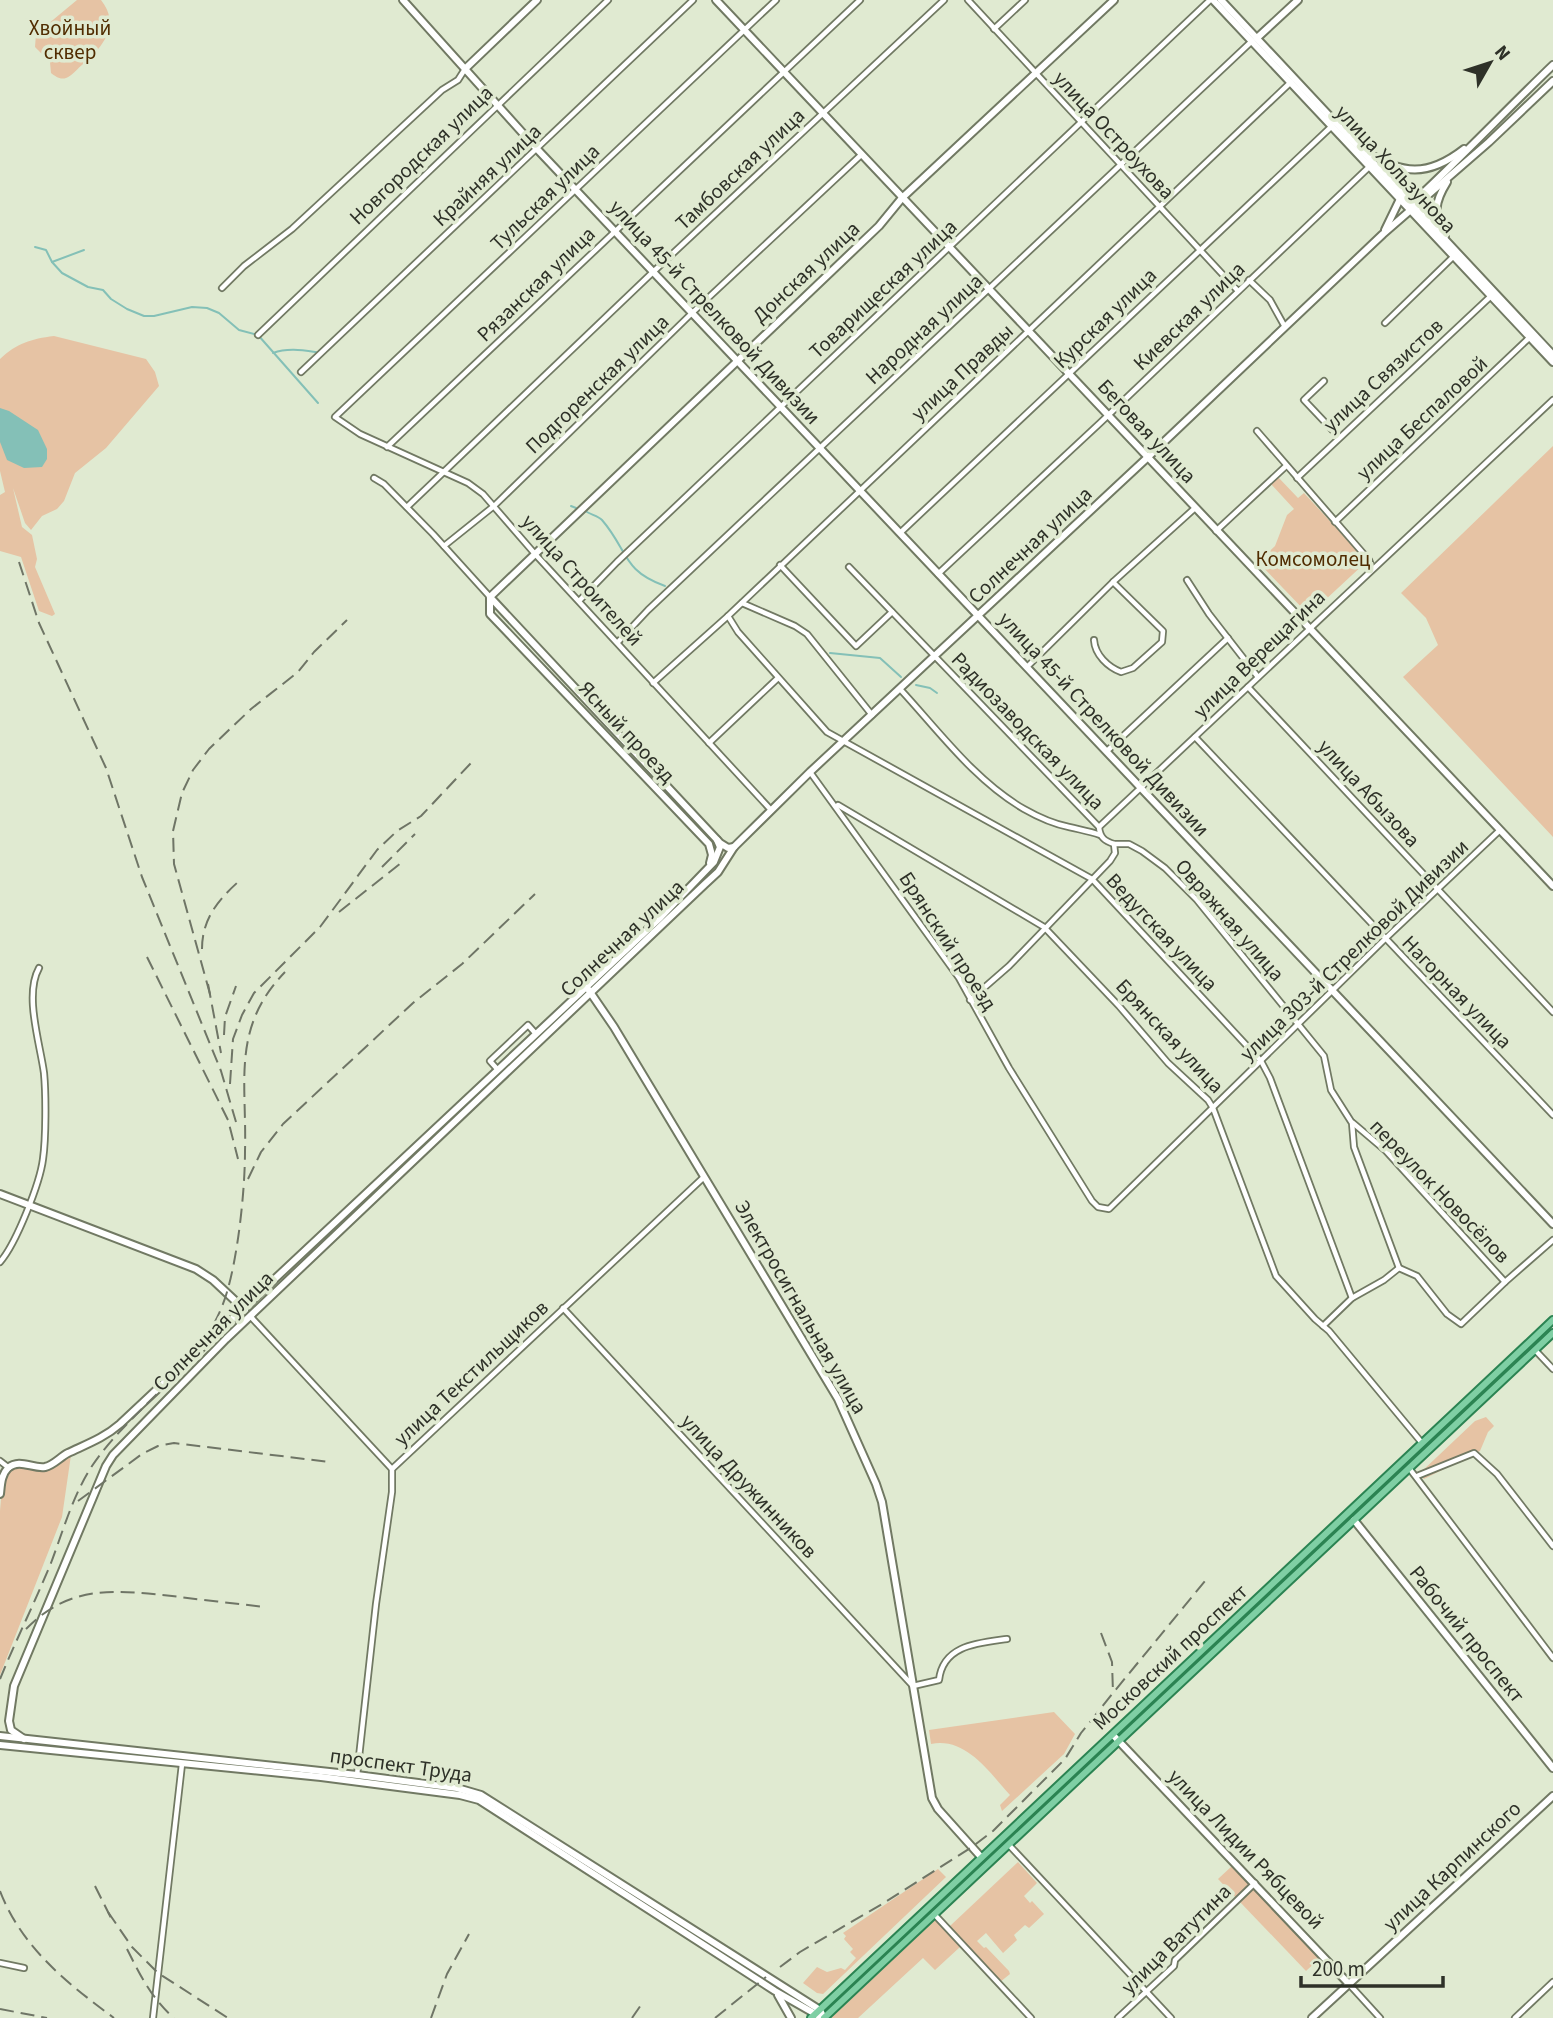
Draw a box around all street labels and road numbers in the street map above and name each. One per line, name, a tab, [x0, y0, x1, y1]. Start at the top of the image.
street label: улица Остроухова	[1046, 64, 1182, 206]
street label: Новгородская улица	[342, 78, 500, 232]
street label: улица Хользунова	[1328, 98, 1464, 240]
street label: Тамбовская улица	[669, 101, 811, 237]
street label: Крайняя улица	[426, 117, 548, 233]
street label: Тульская улица	[483, 137, 607, 257]
street label: улица 45-й Стрелковой Дивизии	[602, 193, 828, 431]
street label: Товарищеская улица	[802, 212, 964, 366]
street label: Донская улица	[746, 214, 866, 330]
street label: Рязанская улица	[470, 219, 602, 349]
street label: Киевская улица	[1126, 255, 1252, 377]
street label: Курская улица	[1047, 261, 1163, 375]
street label: Народная улица	[859, 267, 989, 391]
street label: Подгоренская улица	[518, 307, 676, 461]
street label: улица Связистов	[1316, 311, 1450, 439]
street label: улица Правды	[904, 316, 1020, 428]
street label: улица Беспаловой	[1350, 349, 1494, 487]
street label: Беговая улица	[1091, 372, 1203, 490]
street label: Солнечная улица	[961, 479, 1099, 611]
street label: улица Строителей	[514, 507, 650, 653]
street label: улица Верещагина	[1186, 583, 1332, 725]
street label: улица 45-й Стрелковой Дивизии	[991, 605, 1217, 843]
street label: Радиозаводская улица	[944, 645, 1112, 817]
street label: Ясный проезд	[572, 674, 682, 790]
street label: улица Абызова	[1311, 732, 1427, 854]
street label: улица 303-й Стрелковой Дивизии	[1233, 832, 1475, 1068]
street label: Овражная улица	[1168, 852, 1292, 988]
street label: Брянский проезд	[892, 866, 1004, 1016]
street label: Ведугская улица	[1099, 866, 1225, 998]
street label: Солнечная улица	[553, 872, 691, 1004]
street label: Нагорная улица	[1395, 929, 1519, 1055]
street label: Брянская улица	[1109, 972, 1231, 1100]
street label: переулок Новосёлов	[1363, 1112, 1517, 1270]
street label: Электросигнальная улица	[727, 1194, 875, 1420]
street label: Солнечная улица	[146, 1264, 280, 1398]
street label: улица Текстильщиков	[387, 1293, 555, 1453]
street label: улица Дружинников	[674, 1407, 824, 1565]
street label: Рабочий проспект	[1402, 1559, 1532, 1709]
street label: Московский проспект	[1086, 1577, 1254, 1737]
street label: проспект Труда	[328, 1740, 474, 1790]
street label: улица Лидии Рябцевой	[1161, 1762, 1331, 1936]
street label: улица Карпинского	[1376, 1794, 1528, 1938]
street label: улица Ватутина	[1114, 1877, 1238, 2001]

